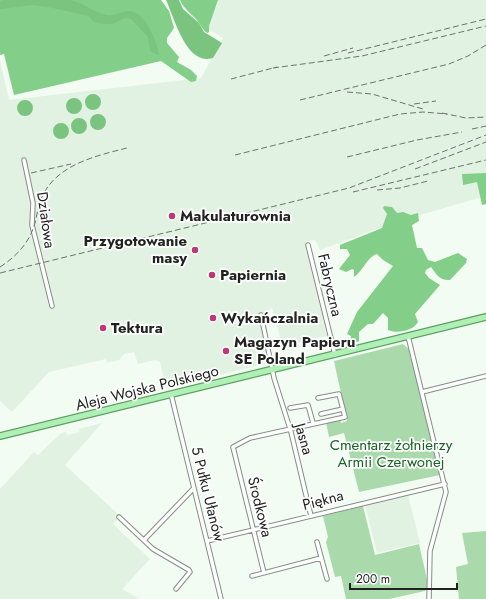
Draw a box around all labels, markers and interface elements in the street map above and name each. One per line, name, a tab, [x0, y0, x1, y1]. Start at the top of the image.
street label: Działowa	[31, 190, 61, 250]
place label: Makulaturownia	[180, 205, 291, 227]
marker: Makulaturownia	[167, 211, 177, 221]
place label: Przygotowanie masy	[83, 230, 187, 269]
marker: Przygotowanie masy	[190, 245, 200, 255]
street label: Fabryczna	[312, 251, 348, 319]
place label: Papiernia	[220, 264, 286, 286]
marker: Papiernia	[207, 270, 217, 280]
place label: Wykańczalnia	[221, 307, 318, 329]
marker: Wykańczalnia	[208, 313, 218, 323]
place label: Tektura	[111, 317, 163, 339]
marker: Tektura	[98, 323, 108, 333]
place label: Magazyn Papieru SE Poland	[234, 331, 355, 370]
marker: Magazyn Papieru SE Poland	[221, 346, 231, 356]
street label: Aleja Wojska Polskiego	[73, 360, 221, 416]
street label: Jasna	[288, 419, 319, 457]
park label: Cmentarz żołnierzy Armii Czerwonej	[330, 434, 453, 473]
street label: 5 Pułku Ułanów	[186, 444, 231, 545]
street label: Środkowa	[242, 474, 278, 540]
street label: Piękna	[300, 484, 346, 516]
scale bar	[350, 565, 457, 591]
text: 200 m	[356, 570, 390, 588]

